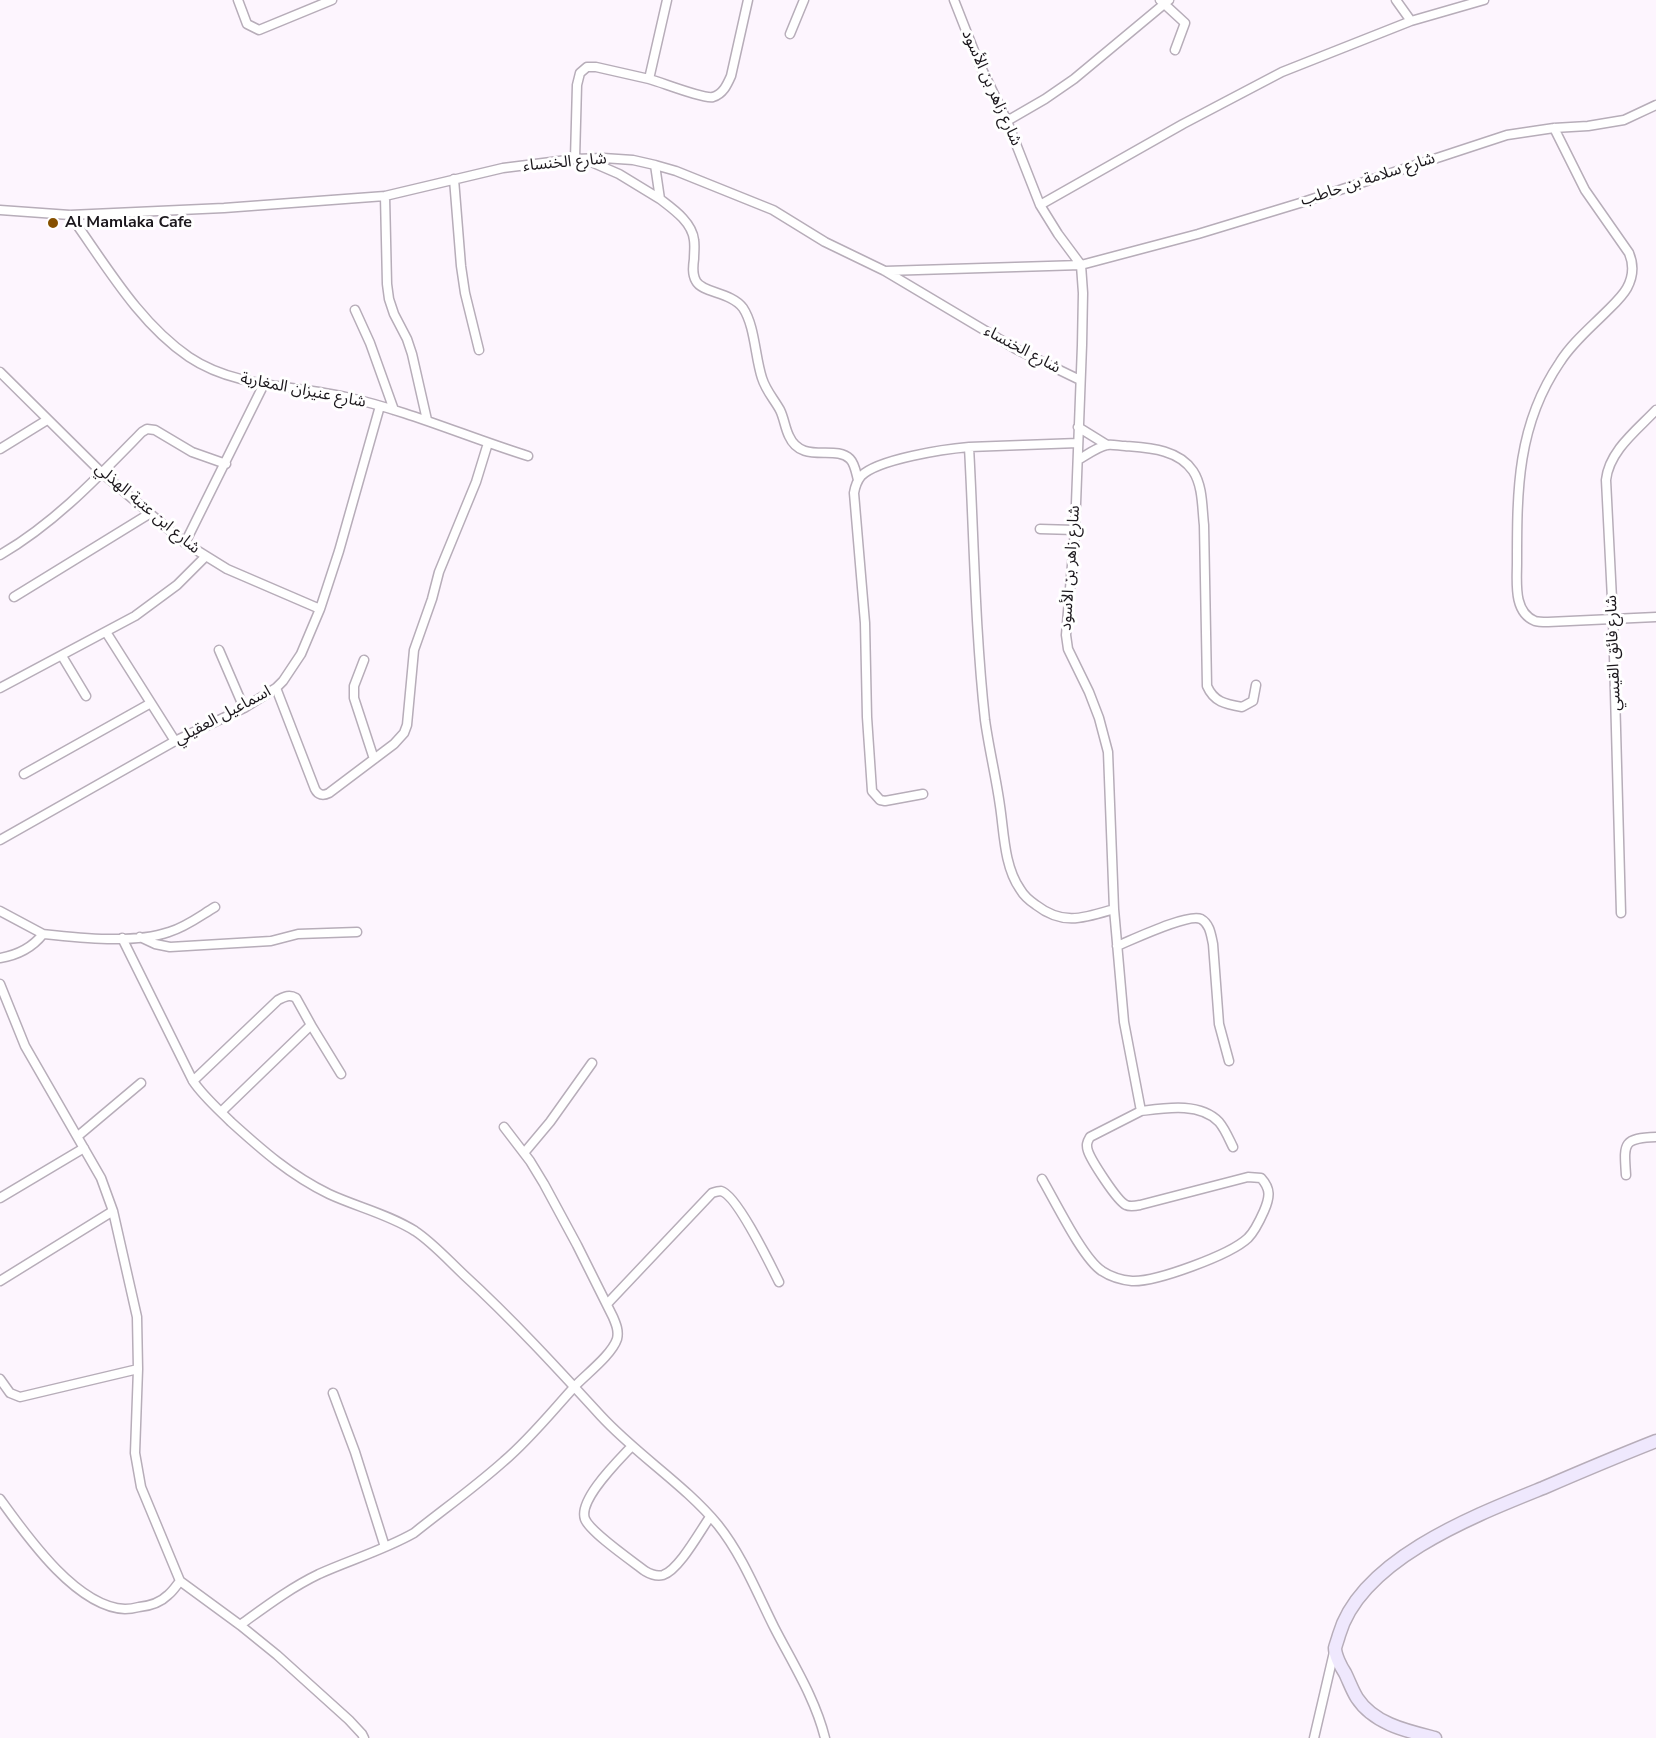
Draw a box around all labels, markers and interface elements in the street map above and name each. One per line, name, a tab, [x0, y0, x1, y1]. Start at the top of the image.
street label: شارع زاهر بن الأسود	[957, 27, 1025, 149]
street label: شارع سلامة بن حاطب	[1298, 149, 1438, 211]
street label: شارع الخنساء	[522, 150, 608, 176]
place label: Al Mamlaka Cafe	[65, 213, 192, 233]
marker: Al Mamlaka Cafe	[46, 216, 60, 230]
street label: شارع الخنساء	[981, 322, 1063, 378]
street label: شارع عنيزان المغاربة	[239, 369, 367, 413]
street label: شارع ابن عتبة الهذلي	[91, 460, 203, 558]
street label: شارع زاهر بن الأسود	[1057, 505, 1085, 631]
street label: شارع فائق القيسي	[1602, 595, 1626, 711]
street label: اسماعيل العقيلي	[171, 682, 275, 750]

